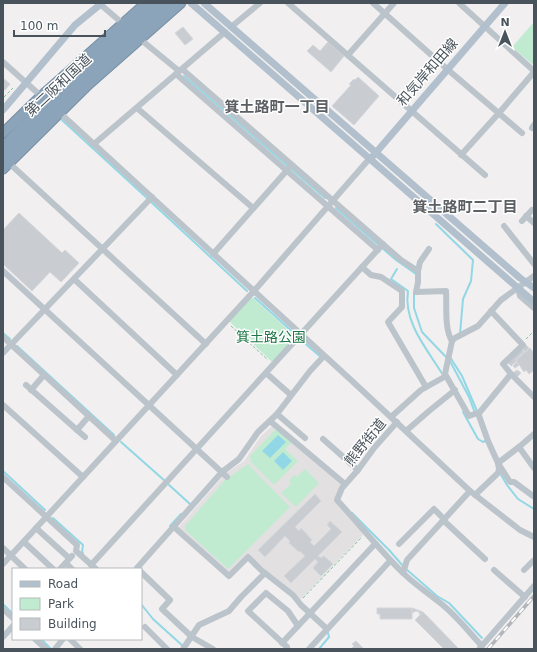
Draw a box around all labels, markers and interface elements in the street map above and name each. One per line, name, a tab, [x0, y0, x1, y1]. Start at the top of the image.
scale bar	[14, 12, 105, 38]
north arrow	[485, 12, 525, 52]
text: N	[500, 16, 510, 29]
text: 100 m	[20, 19, 58, 33]
street label: 和気岸和田線	[393, 35, 461, 109]
street label: 第二阪和国道	[22, 51, 94, 119]
district label: 箕土路町一丁目	[224, 98, 330, 116]
district label: 箕土路町二丁目	[412, 198, 518, 216]
park label: 箕土路公園	[236, 329, 306, 345]
street label: 熊野街道	[341, 415, 389, 469]
legend	[12, 568, 142, 640]
text: Road	[48, 577, 78, 591]
text: Park	[48, 597, 74, 611]
text: Building	[48, 617, 97, 631]

